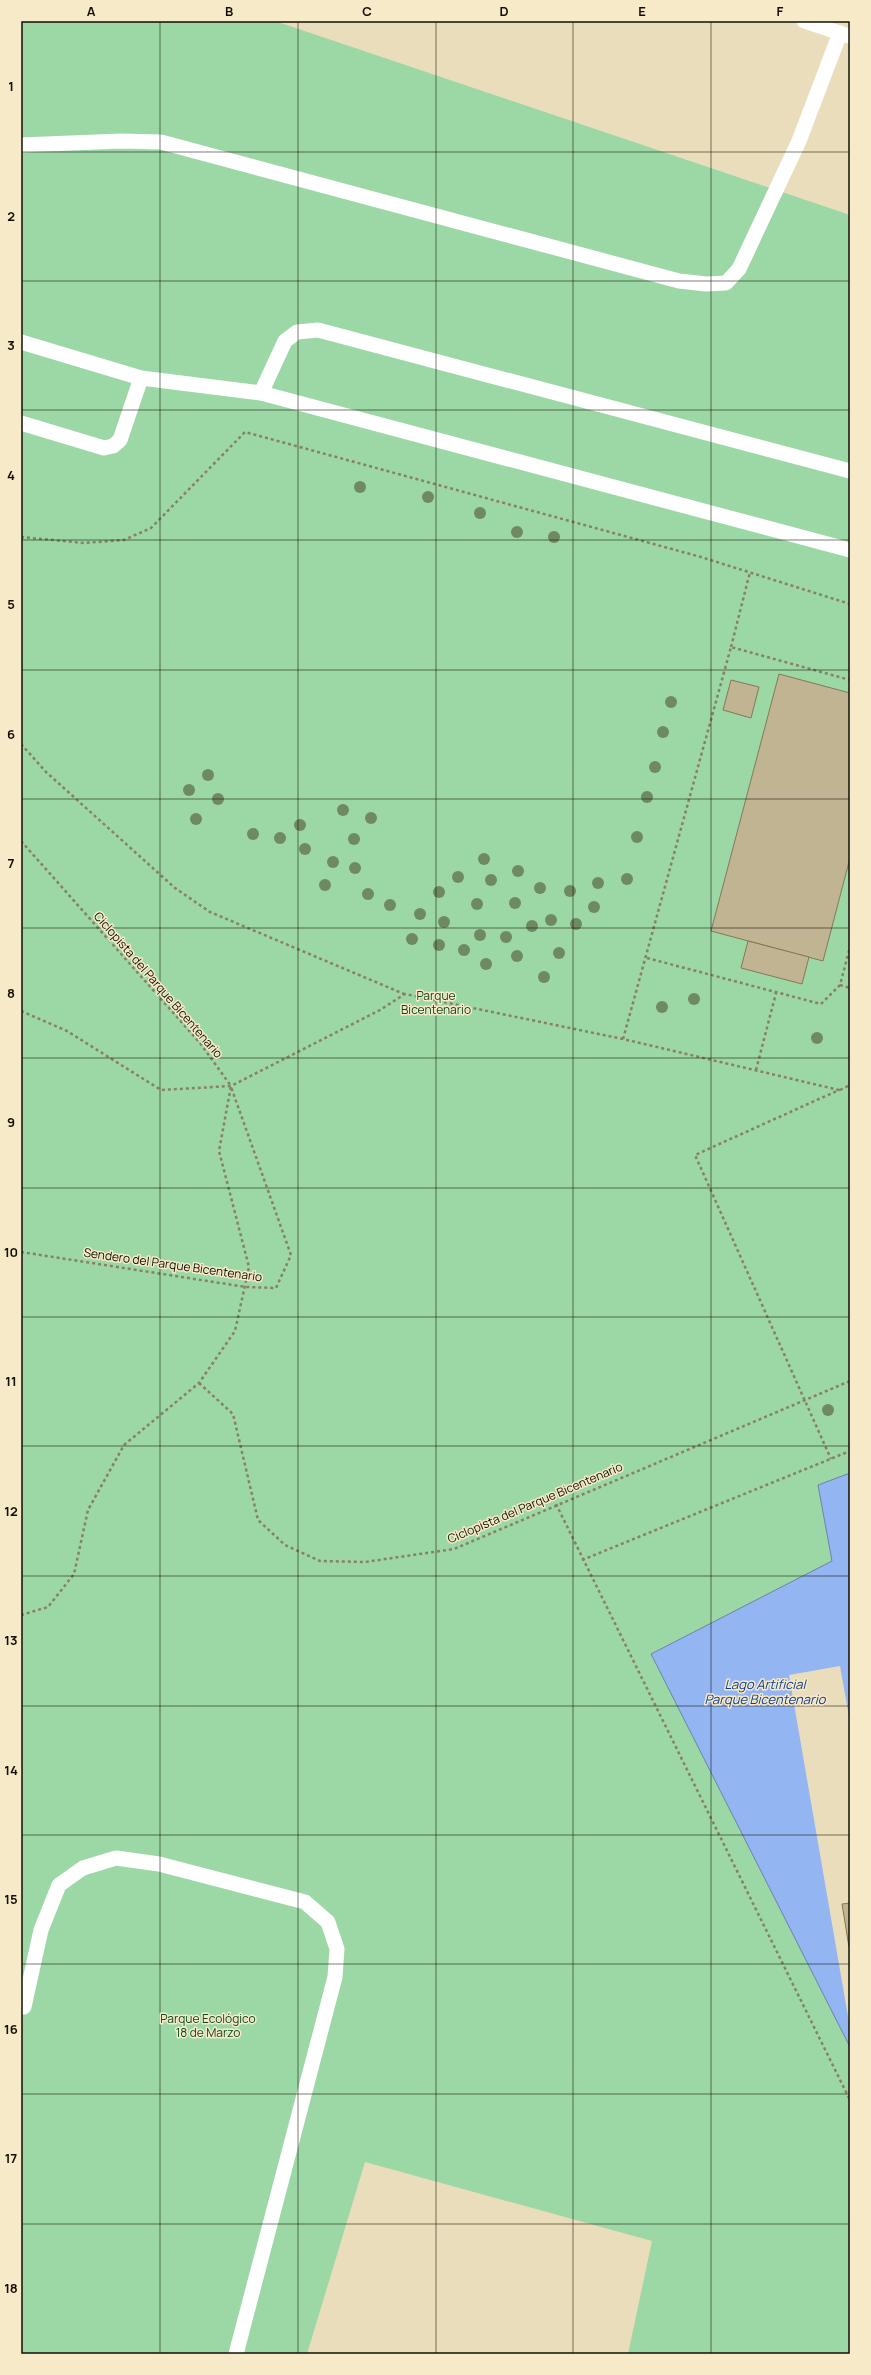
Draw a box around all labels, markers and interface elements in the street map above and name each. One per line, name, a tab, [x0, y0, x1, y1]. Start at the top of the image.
text: A	[87, 2, 96, 20]
text: B	[225, 2, 233, 20]
text: C	[362, 2, 372, 20]
text: D	[499, 2, 509, 20]
text: E	[638, 2, 646, 20]
text: F	[777, 2, 784, 20]
text: 1	[8, 77, 14, 95]
text: 2	[7, 207, 15, 225]
text: 3	[7, 336, 15, 354]
text: 4	[7, 466, 15, 484]
text: 5	[7, 595, 15, 613]
text: 6	[7, 725, 15, 743]
text: 7	[8, 854, 15, 872]
street label: Ciclopista del Parque Bicentenario	[90, 908, 227, 1061]
text: 8	[7, 984, 15, 1002]
park label: Parque Bicentenario	[401, 987, 471, 1018]
text: 9	[7, 1113, 15, 1131]
text: 10	[4, 1243, 18, 1261]
street label: Sendero del Parque Bicentenario	[83, 1244, 263, 1285]
text: 11	[5, 1372, 17, 1390]
street label: Ciclopista del Parque Bicentenario	[445, 1458, 625, 1547]
text: 12	[4, 1502, 18, 1520]
text: 13	[4, 1631, 18, 1649]
water label: Lago Artificial Parque Bicentenario	[705, 1675, 827, 1708]
text: 14	[4, 1761, 18, 1779]
text: 15	[4, 1890, 18, 1908]
park label: Parque Ecológico 18 de Marzo	[160, 2010, 256, 2041]
text: 16	[4, 2020, 18, 2038]
text: 17	[5, 2149, 17, 2167]
text: 18	[4, 2279, 18, 2297]

